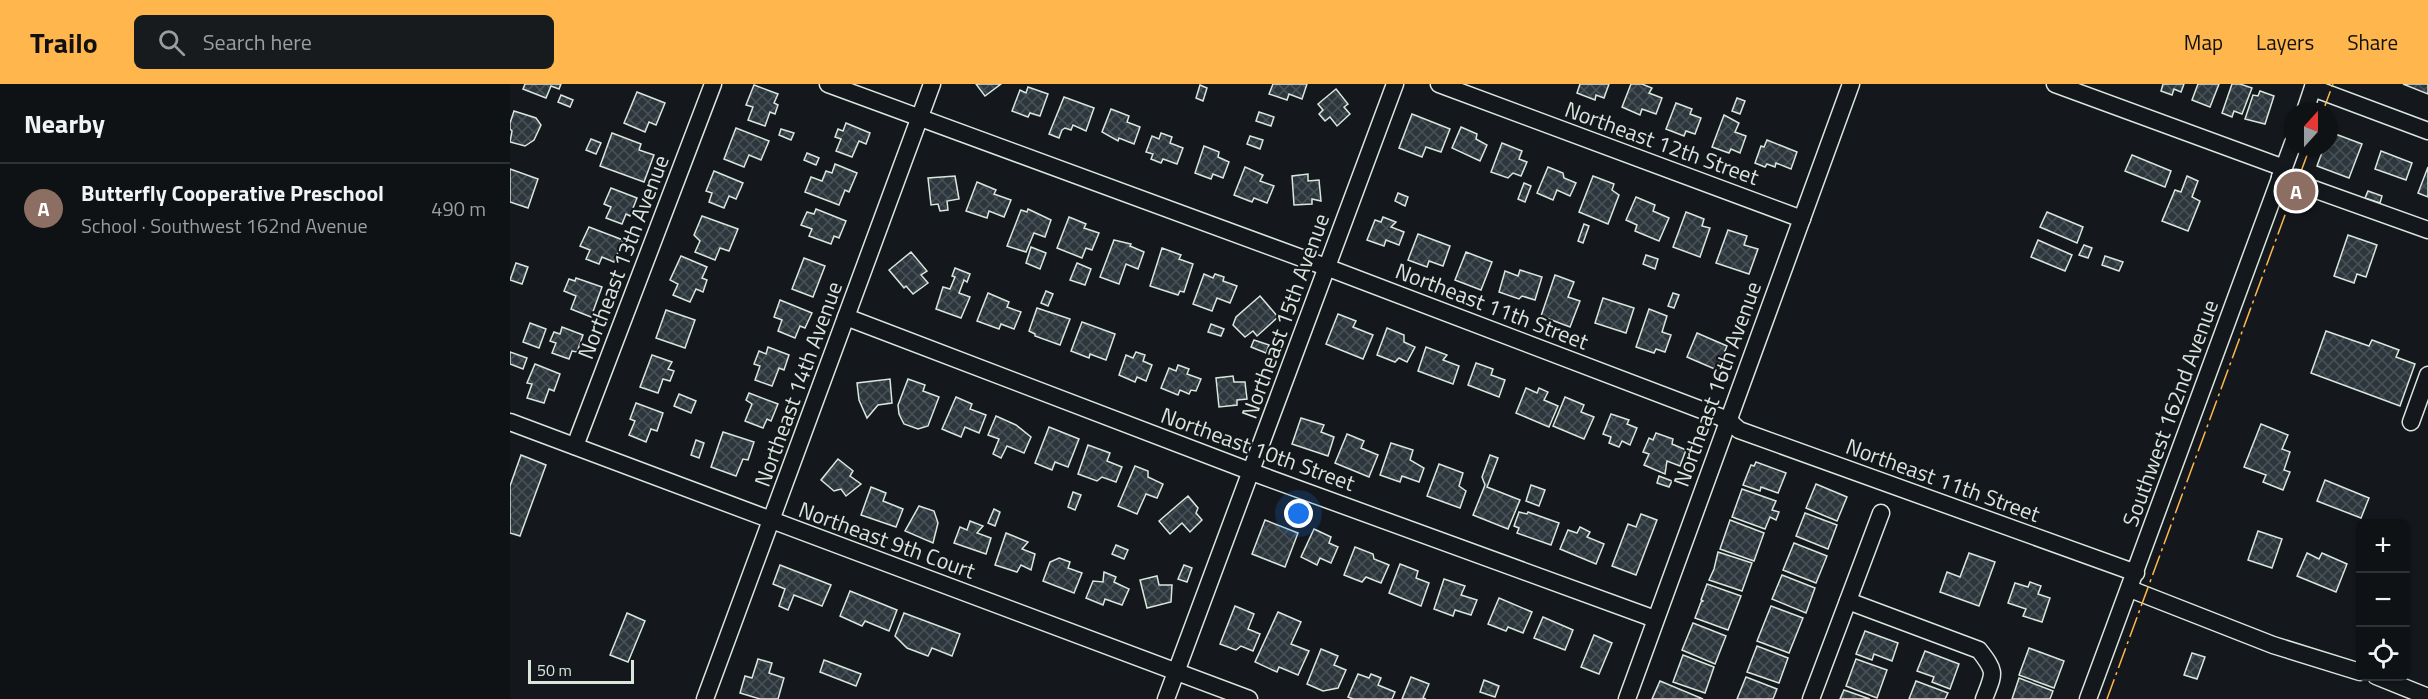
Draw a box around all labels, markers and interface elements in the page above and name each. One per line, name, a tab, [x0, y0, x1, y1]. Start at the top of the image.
search box	[134, 15, 554, 69]
text: Trailo	[30, 21, 98, 64]
text: Search here	[203, 25, 312, 59]
icon: search	[155, 26, 188, 59]
text: Map	[2184, 26, 2223, 58]
text: Layers	[2256, 26, 2314, 58]
text: Share	[2347, 26, 2398, 58]
street label: Northeast 12th Street	[1560, 92, 1764, 194]
north arrow	[2284, 102, 2338, 156]
text: Nearby	[24, 104, 105, 143]
street label: Northeast 13th Avenue	[568, 150, 678, 364]
pin: A	[2276, 168, 2316, 214]
text: Butterfly Cooperative Preschool	[81, 176, 384, 210]
text: A	[37, 193, 50, 224]
text: 490 m	[431, 193, 486, 224]
street label: Northeast 15th Avenue	[1232, 209, 1338, 423]
text: School · Southwest 162nd Avenue	[81, 210, 368, 241]
street label: Northeast 11th Street	[1391, 254, 1594, 359]
street label: Northeast 14th Avenue	[745, 277, 851, 491]
street label: Northeast 16th Avenue	[1664, 277, 1770, 491]
street label: Southwest 162nd Avenue	[2113, 295, 2227, 531]
street label: Northeast 10th Street	[1156, 398, 1360, 500]
street label: Northeast 11th Street	[1841, 429, 2045, 531]
street label: Northeast 9th Court	[794, 492, 980, 588]
your location	[1284, 499, 1313, 528]
map controls	[2356, 519, 2410, 681]
button: +	[2356, 519, 2410, 573]
button: −	[2356, 573, 2410, 627]
button: locate	[2356, 627, 2410, 681]
scale bar	[528, 657, 634, 684]
text: 50 m	[537, 658, 572, 682]

